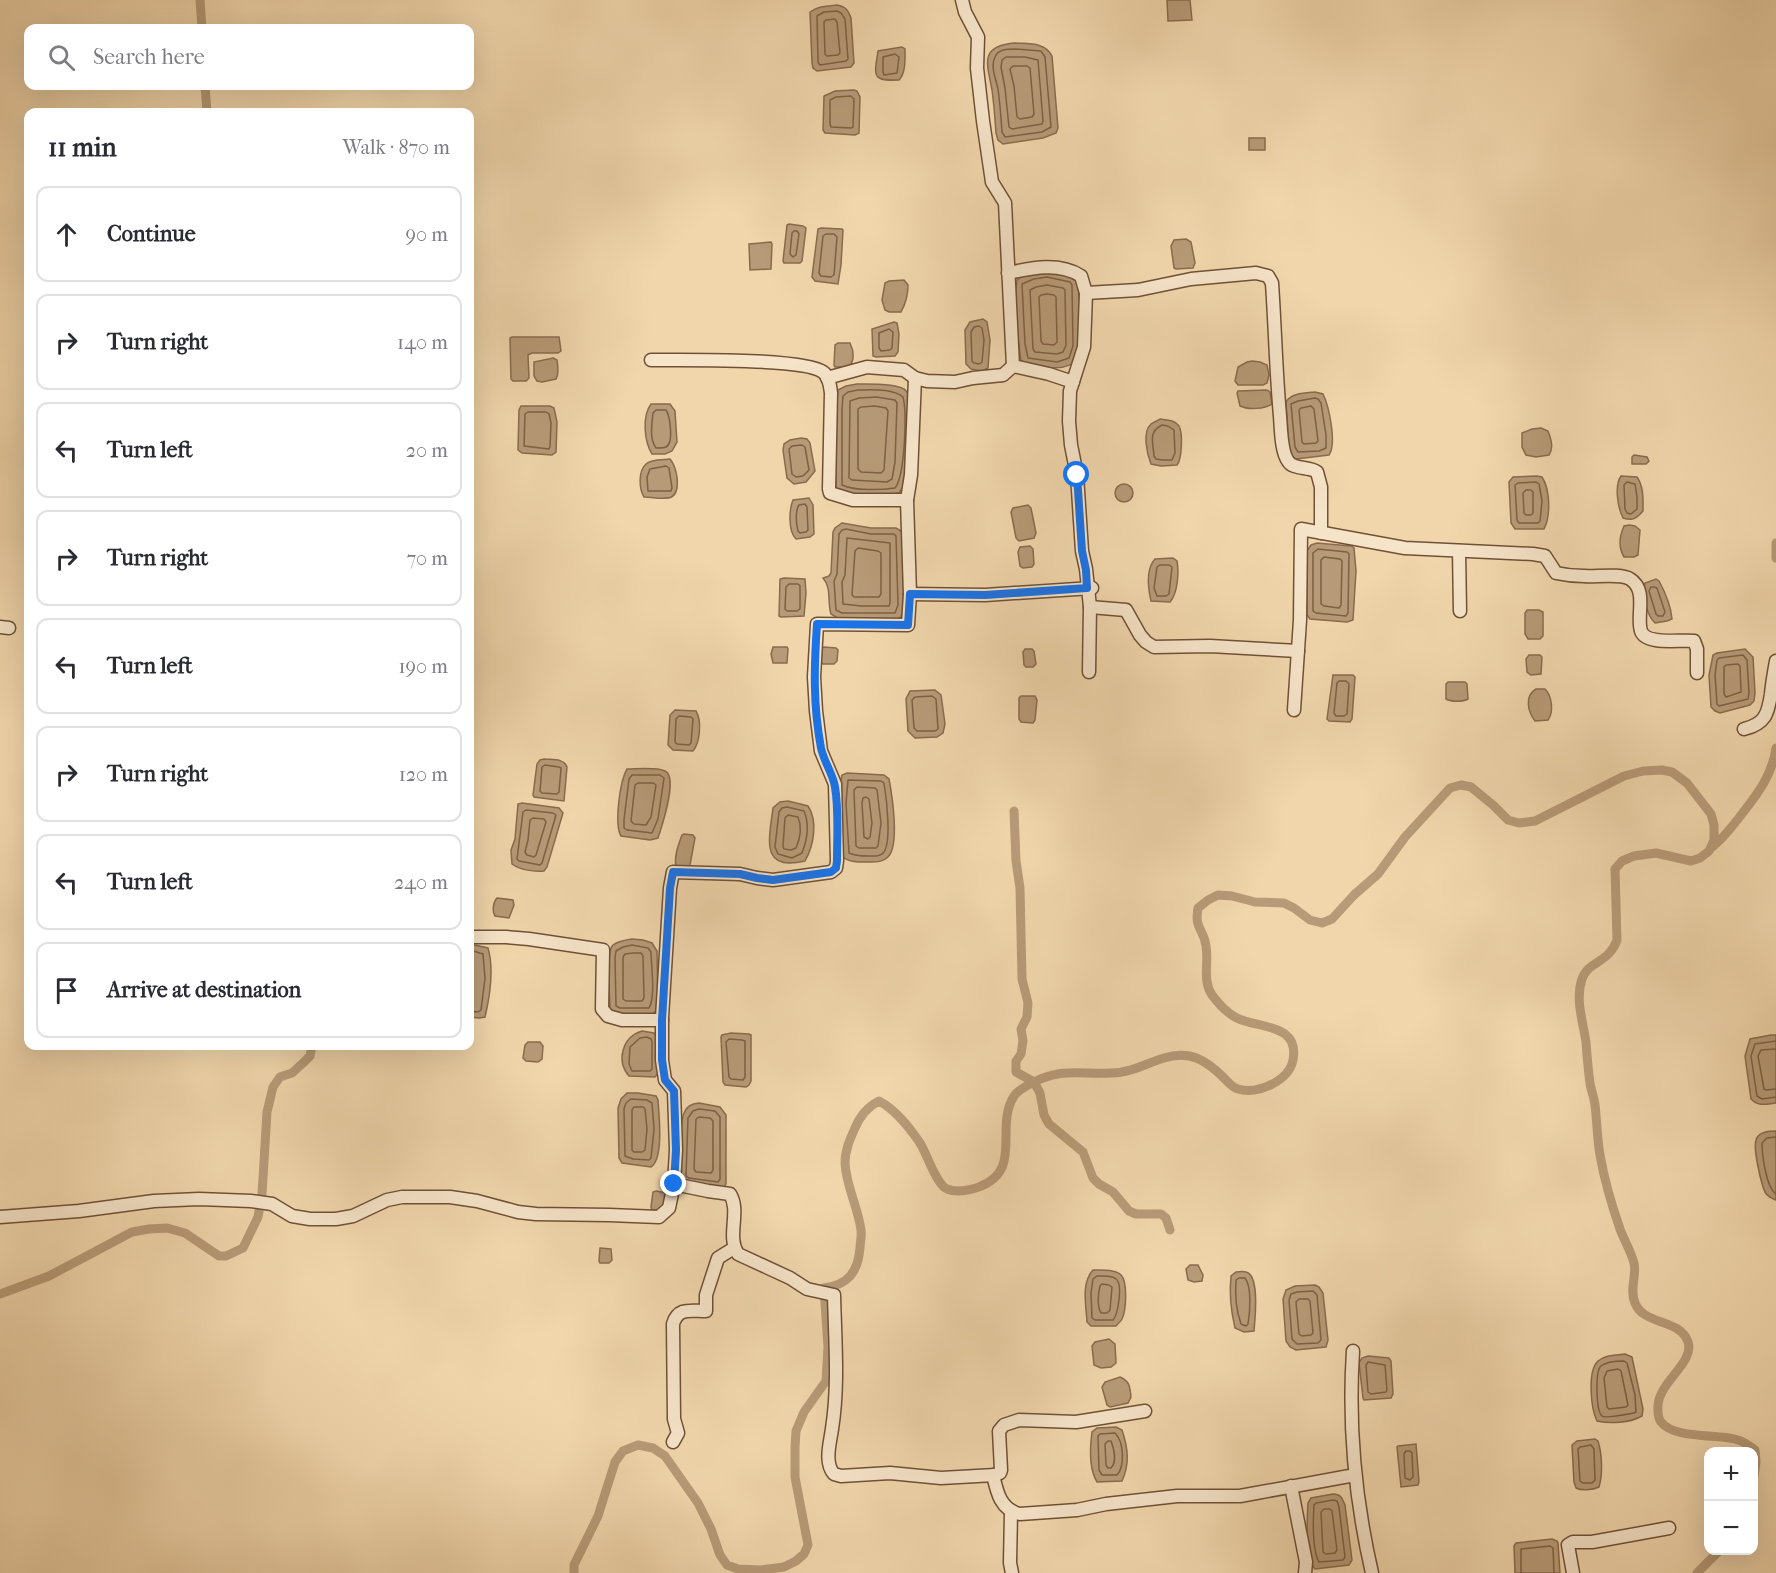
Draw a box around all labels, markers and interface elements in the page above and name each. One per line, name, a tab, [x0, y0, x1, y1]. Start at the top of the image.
search box	[24, 24, 474, 90]
icon: search	[45, 41, 78, 74]
text: Search here	[93, 44, 205, 70]
text: 11 min	[48, 132, 117, 163]
text: Walk · 870 m	[342, 136, 450, 159]
icon: ahead	[50, 218, 83, 251]
text: Continue	[107, 221, 196, 247]
text: 90 m	[406, 223, 448, 246]
icon: right	[50, 326, 83, 359]
text: Turn right	[107, 329, 208, 355]
text: 140 m	[397, 331, 448, 354]
icon: left	[50, 434, 83, 467]
text: Turn left	[107, 437, 193, 463]
text: 20 m	[406, 439, 448, 462]
route start	[1063, 461, 1089, 487]
icon: right	[50, 542, 83, 575]
text: Turn right	[107, 545, 208, 571]
text: 70 m	[406, 547, 448, 570]
icon: left	[50, 650, 83, 683]
text: Turn left	[107, 653, 193, 679]
text: 190 m	[398, 655, 448, 678]
icon: right	[50, 758, 83, 791]
text: Turn right	[107, 761, 208, 787]
text: 120 m	[399, 763, 448, 786]
icon: left	[50, 866, 83, 899]
text: Turn left	[107, 869, 193, 895]
text: 240 m	[394, 871, 448, 894]
icon: arrive	[50, 974, 83, 1007]
text: Arrive at destination	[107, 977, 301, 1003]
route end	[660, 1170, 686, 1196]
map controls	[1704, 1447, 1758, 1555]
button: +	[1704, 1447, 1758, 1501]
button: −	[1704, 1501, 1758, 1555]

